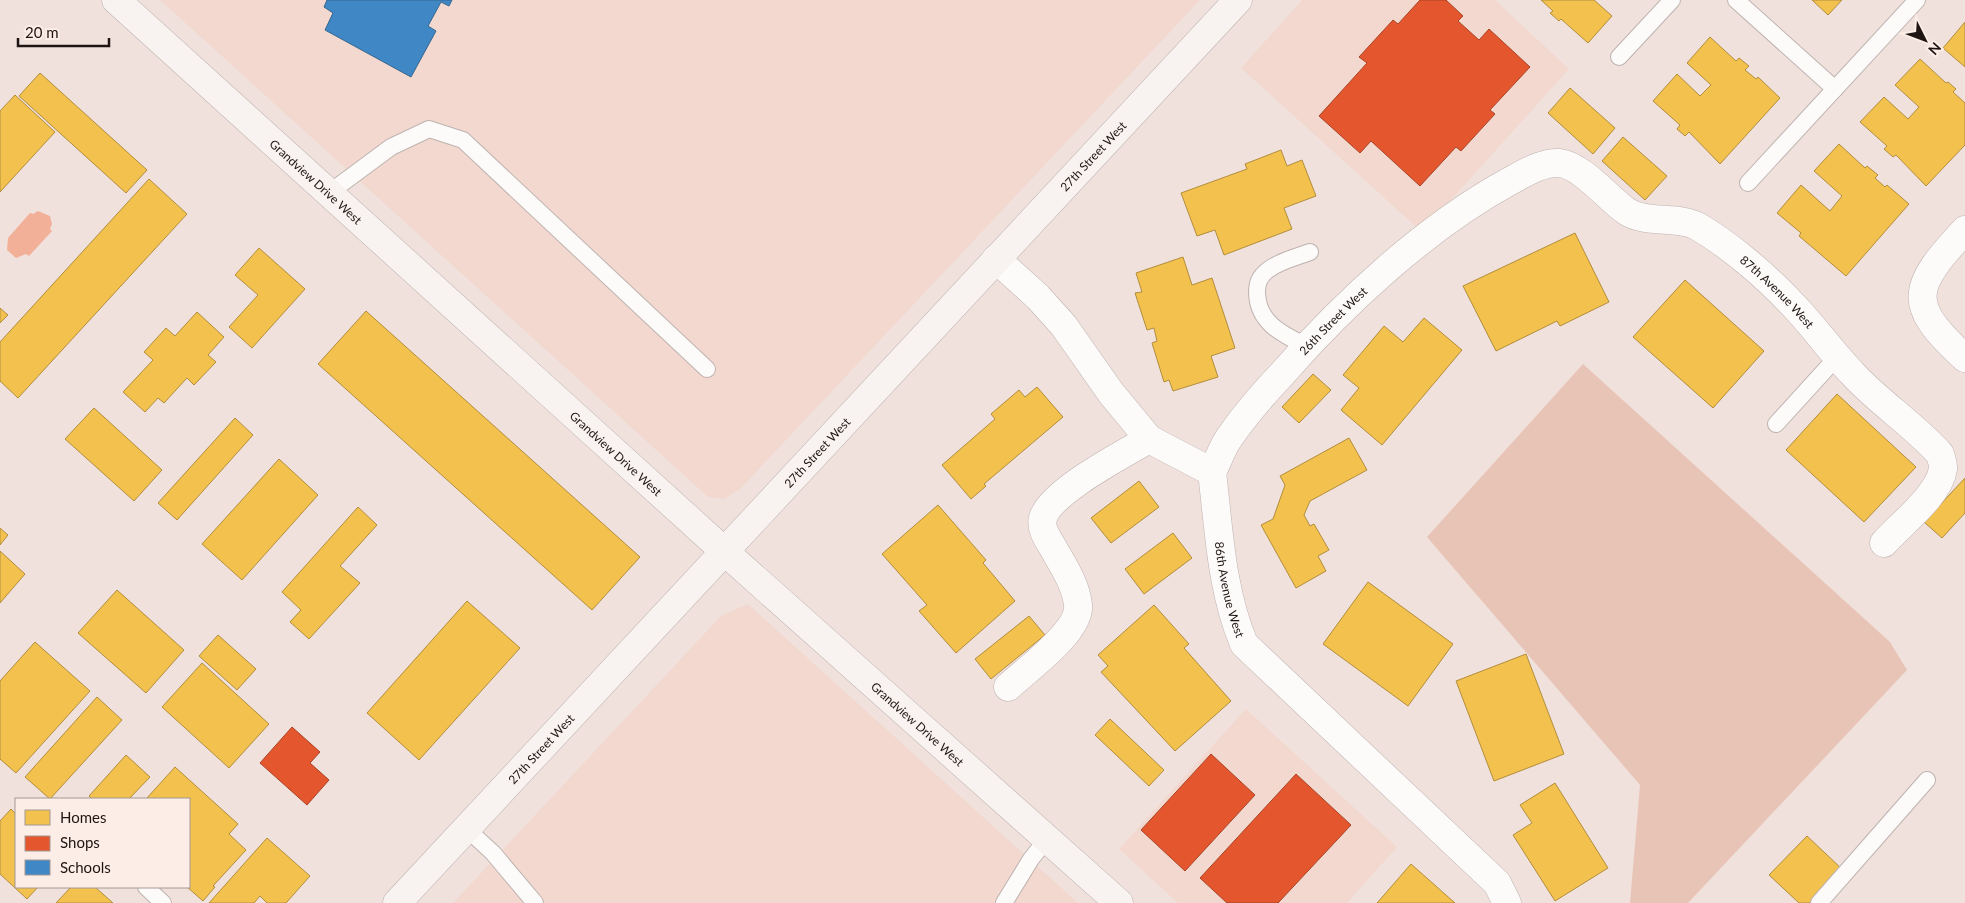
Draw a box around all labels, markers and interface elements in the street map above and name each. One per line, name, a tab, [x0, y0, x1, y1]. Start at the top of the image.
scale bar	[18, 15, 109, 47]
north arrow	[1900, 15, 1950, 65]
text: 20 m	[25, 23, 59, 41]
text: N	[1925, 39, 1945, 59]
street label: 27th Street West	[1057, 117, 1130, 194]
street label: Grandview Drive West	[267, 136, 366, 227]
street label: 87th Avenue West	[1737, 252, 1818, 332]
street label: 26th Street West	[1296, 283, 1370, 358]
street label: Grandview Drive West	[567, 408, 666, 499]
street label: 27th Street West	[781, 414, 854, 490]
street label: 86th Avenue West	[1212, 541, 1248, 640]
street label: Grandview Drive West	[868, 678, 968, 769]
street label: 27th Street West	[505, 710, 578, 787]
legend	[15, 798, 190, 888]
text: Homes	[60, 808, 106, 826]
text: Shops	[60, 833, 100, 851]
text: Schools	[60, 858, 111, 876]

